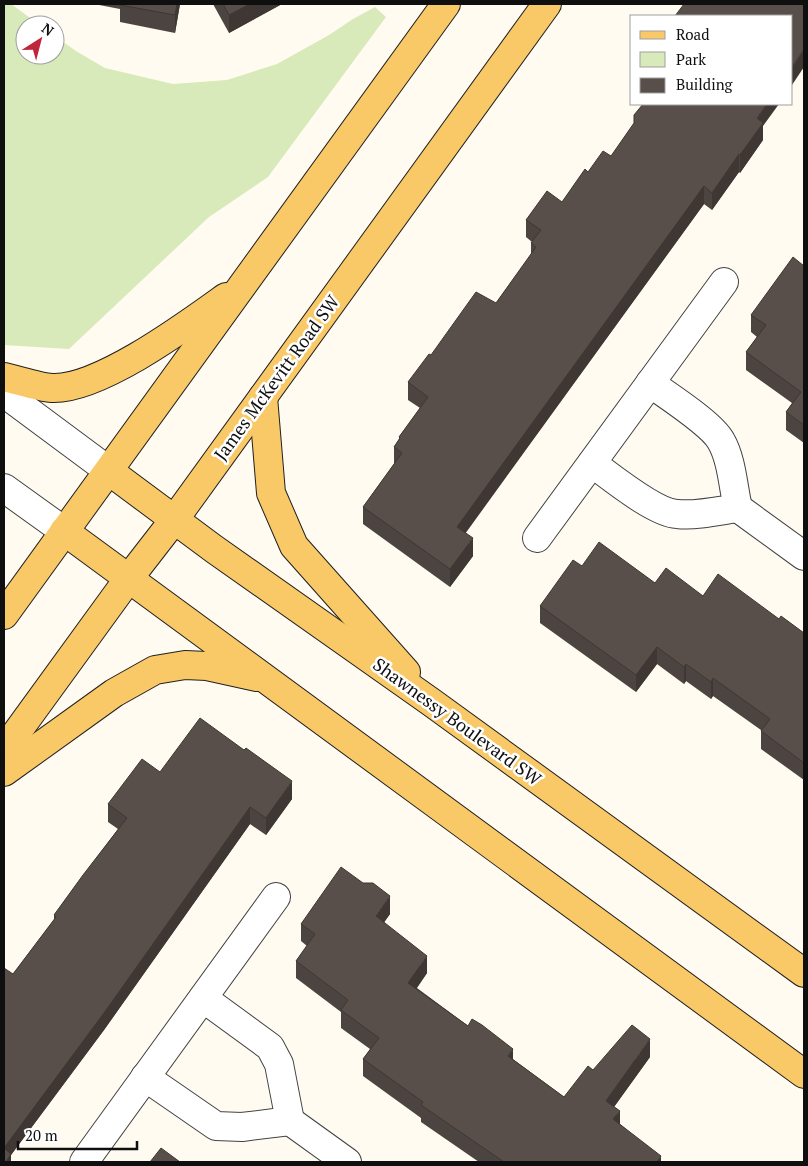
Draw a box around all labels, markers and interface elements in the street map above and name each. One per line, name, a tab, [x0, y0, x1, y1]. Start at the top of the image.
north arrow	[15, 15, 65, 65]
legend	[630, 15, 793, 105]
text: N	[38, 18, 58, 40]
text: Road	[676, 24, 709, 44]
text: Park	[676, 49, 706, 69]
text: Building	[676, 74, 734, 94]
street label: James McKevitt Road SW	[208, 290, 344, 465]
street label: Shawnessy Boulevard SW	[369, 652, 547, 791]
scale bar	[18, 1118, 136, 1150]
text: 20 m	[25, 1125, 58, 1145]

